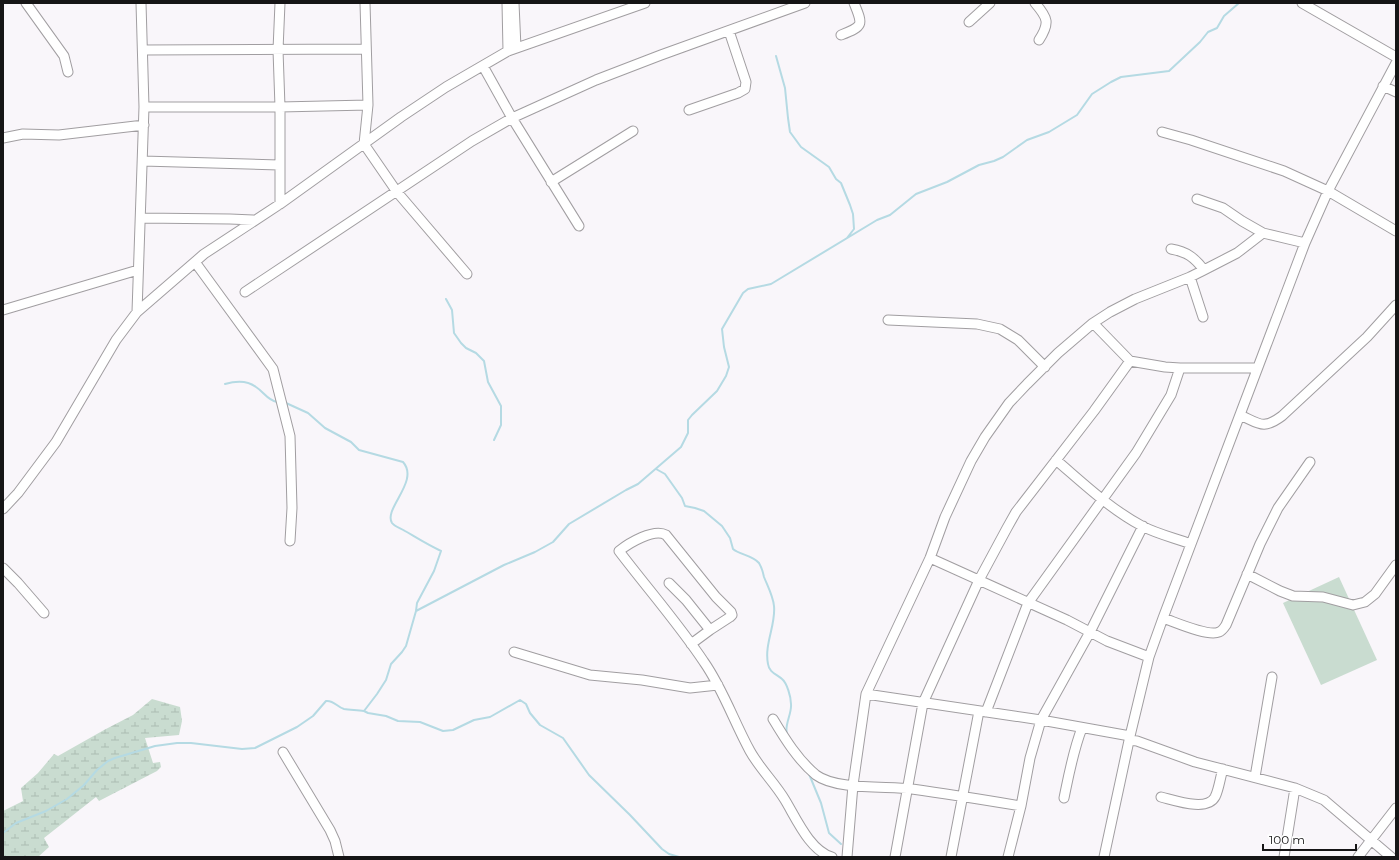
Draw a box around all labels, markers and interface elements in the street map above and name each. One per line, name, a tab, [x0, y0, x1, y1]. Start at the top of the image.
scale bar	[1263, 826, 1356, 852]
text: 100 m	[1269, 832, 1305, 847]

